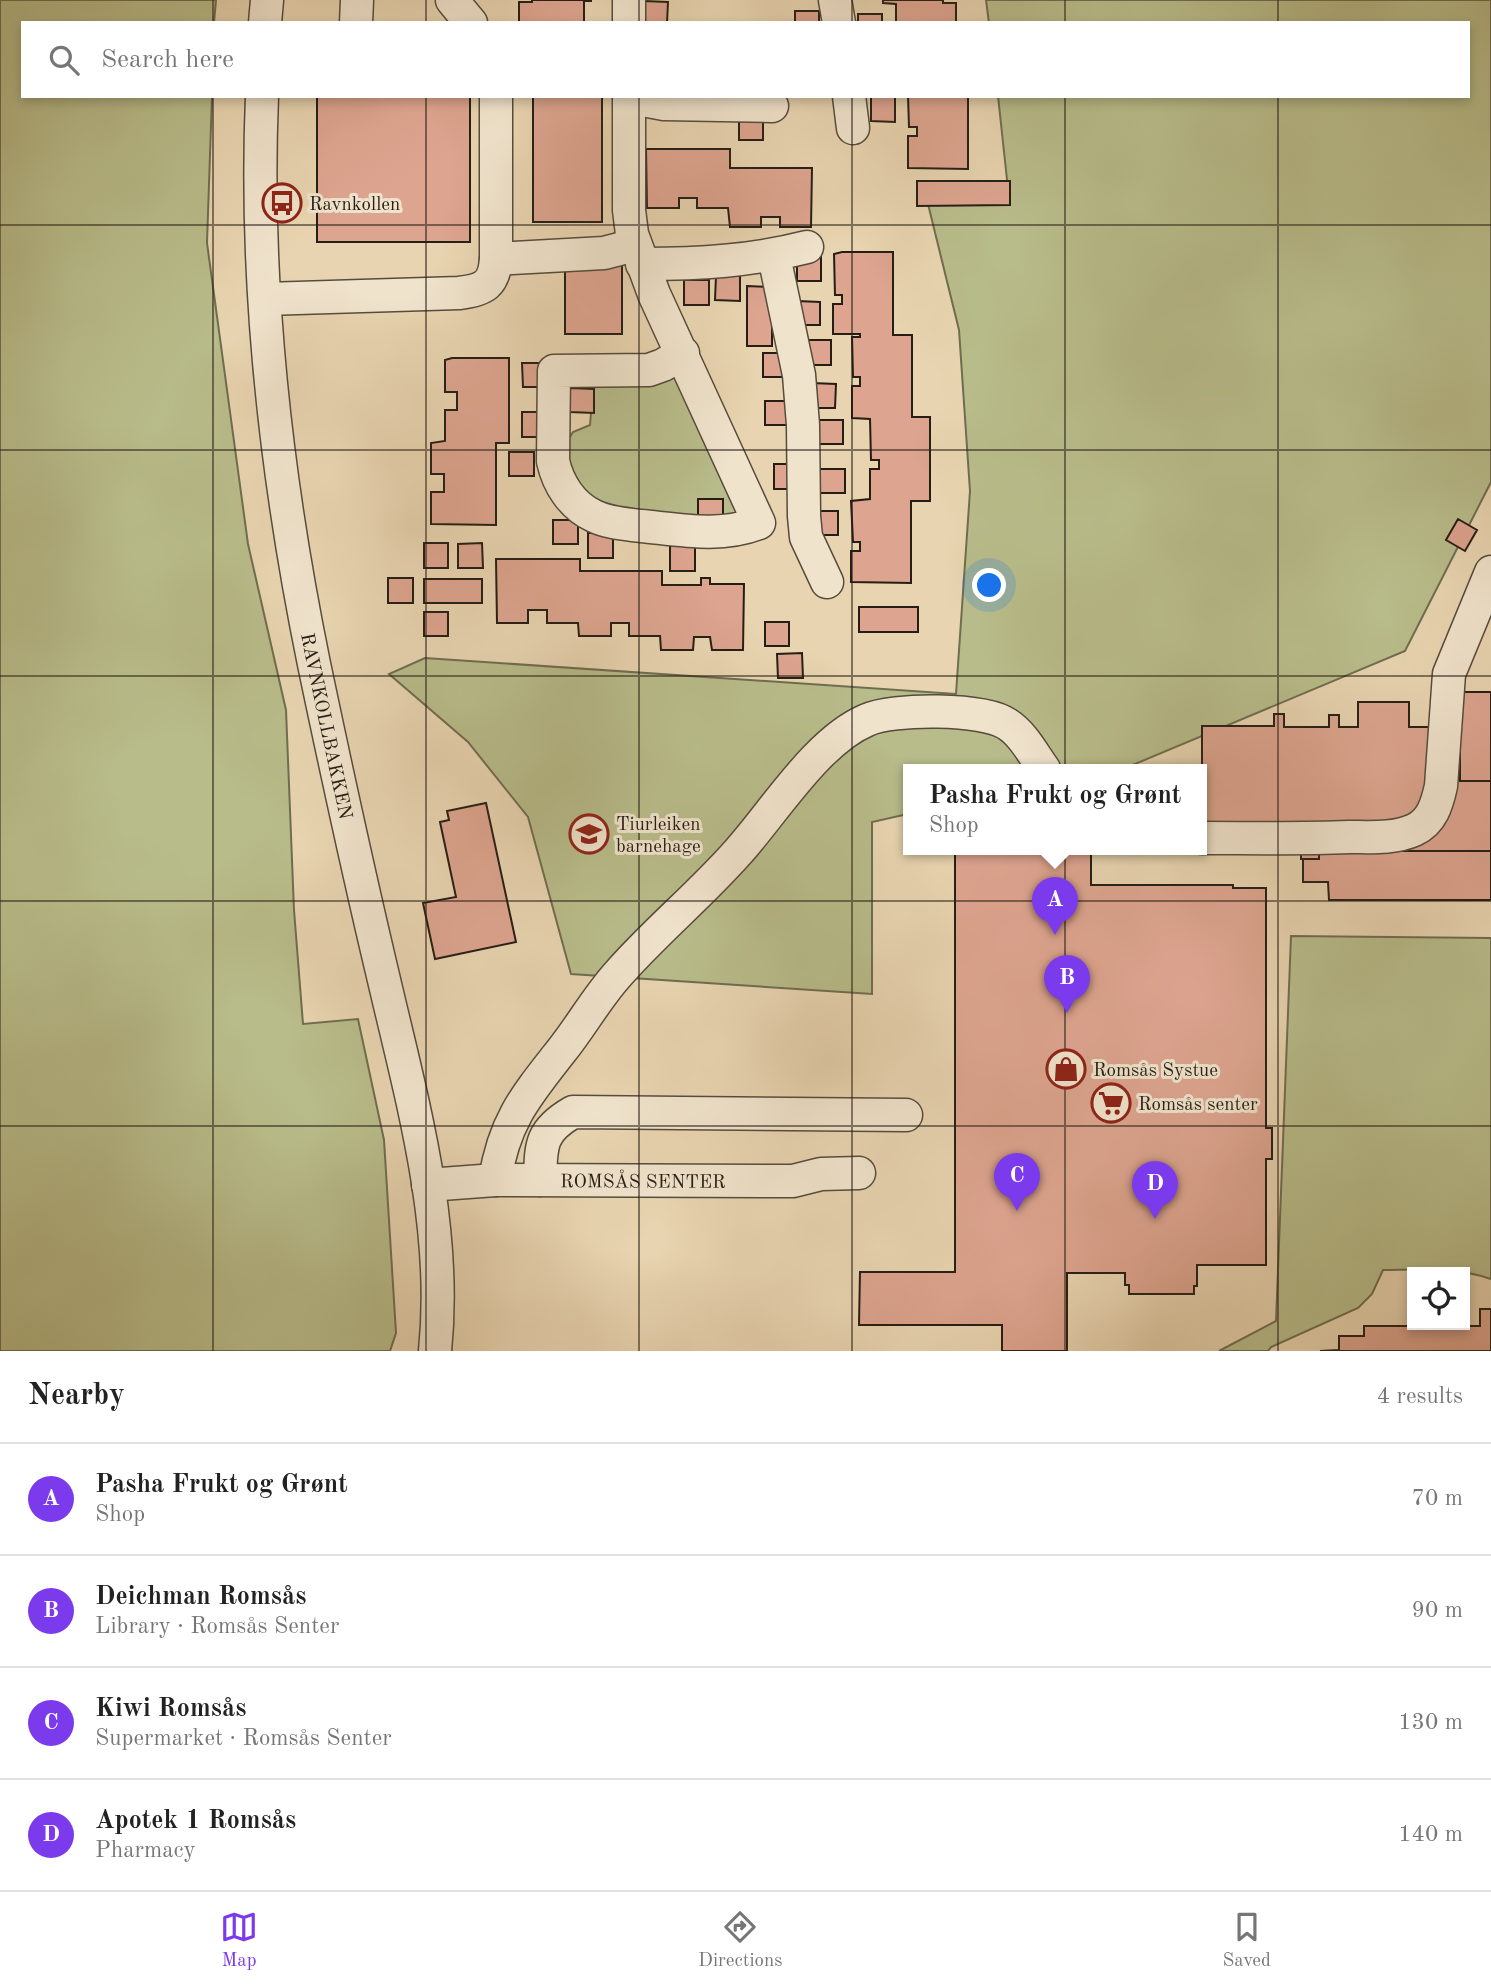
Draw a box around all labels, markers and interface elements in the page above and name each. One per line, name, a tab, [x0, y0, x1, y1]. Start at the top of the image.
search box	[21, 21, 1470, 98]
icon: search	[45, 41, 83, 79]
text: Search here	[101, 47, 234, 73]
bus stop icon: Ravnkollen	[261, 182, 303, 224]
place label: Ravnkollen	[309, 196, 400, 215]
your location	[972, 568, 1006, 602]
street label: RAVNKOLLBAKKEN	[296, 631, 354, 822]
popup	[903, 764, 1207, 855]
text: Pasha Frukt og Grønt	[929, 783, 1181, 809]
school or university icon: Tiurleiken barnehage	[568, 813, 610, 855]
text: Shop	[929, 814, 979, 837]
place label: Tiurleiken barnehage	[616, 816, 701, 857]
pin: A	[1032, 877, 1078, 935]
pin: B	[1044, 955, 1090, 1013]
shop icon: Romsås Systue	[1045, 1048, 1087, 1090]
place label: Romsås Systue	[1093, 1062, 1218, 1081]
supermarket icon: Romsås senter	[1090, 1082, 1132, 1124]
place label: Romsås senter	[1138, 1096, 1258, 1115]
pin: C	[994, 1153, 1040, 1211]
pin: D	[1132, 1161, 1178, 1219]
street label: ROMSÅS SENTER	[560, 1168, 726, 1193]
map controls	[1407, 1267, 1470, 1330]
button: locate	[1407, 1267, 1470, 1330]
text: Nearby	[28, 1381, 125, 1411]
text: 4 results	[1377, 1385, 1463, 1408]
text: Pasha Frukt og Grønt	[95, 1472, 348, 1498]
text: A	[42, 1487, 60, 1510]
text: 70 m	[1412, 1487, 1463, 1510]
text: Shop	[95, 1503, 145, 1526]
text: Deichman Romsås	[95, 1584, 306, 1610]
text: B	[43, 1599, 59, 1622]
text: 90 m	[1412, 1599, 1463, 1622]
text: Library · Romsås Senter	[95, 1615, 339, 1638]
text: Kiwi Romsås	[95, 1696, 246, 1722]
text: C	[43, 1711, 59, 1734]
text: 130 m	[1398, 1711, 1463, 1734]
text: Supermarket · Romsås Senter	[95, 1727, 392, 1750]
text: Apotek 1 Romsås	[95, 1808, 296, 1834]
text: D	[42, 1823, 60, 1846]
text: 140 m	[1398, 1823, 1463, 1846]
text: Pharmacy	[95, 1839, 196, 1862]
tab: Map	[220, 1908, 258, 1973]
tab: Directions	[698, 1908, 783, 1973]
tab: Saved	[1223, 1908, 1271, 1973]

